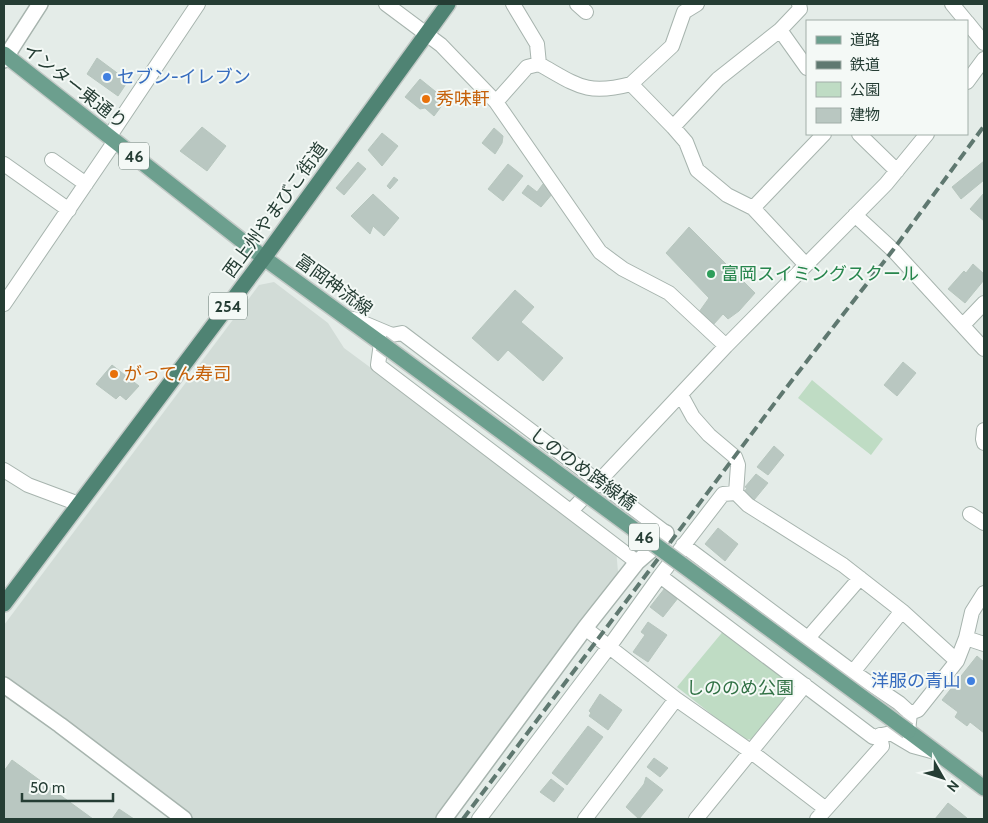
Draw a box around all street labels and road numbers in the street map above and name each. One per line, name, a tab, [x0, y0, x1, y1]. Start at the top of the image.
street label: インター東通り	[19, 39, 131, 133]
street label: 西上州やまびこ街道	[218, 138, 332, 282]
road number: 46	[119, 142, 149, 170]
street label: 富岡神流線	[291, 250, 377, 320]
road number: 254	[209, 292, 247, 320]
street label: しののめ跨線橋	[526, 423, 640, 515]
road number: 46	[629, 524, 659, 550]

